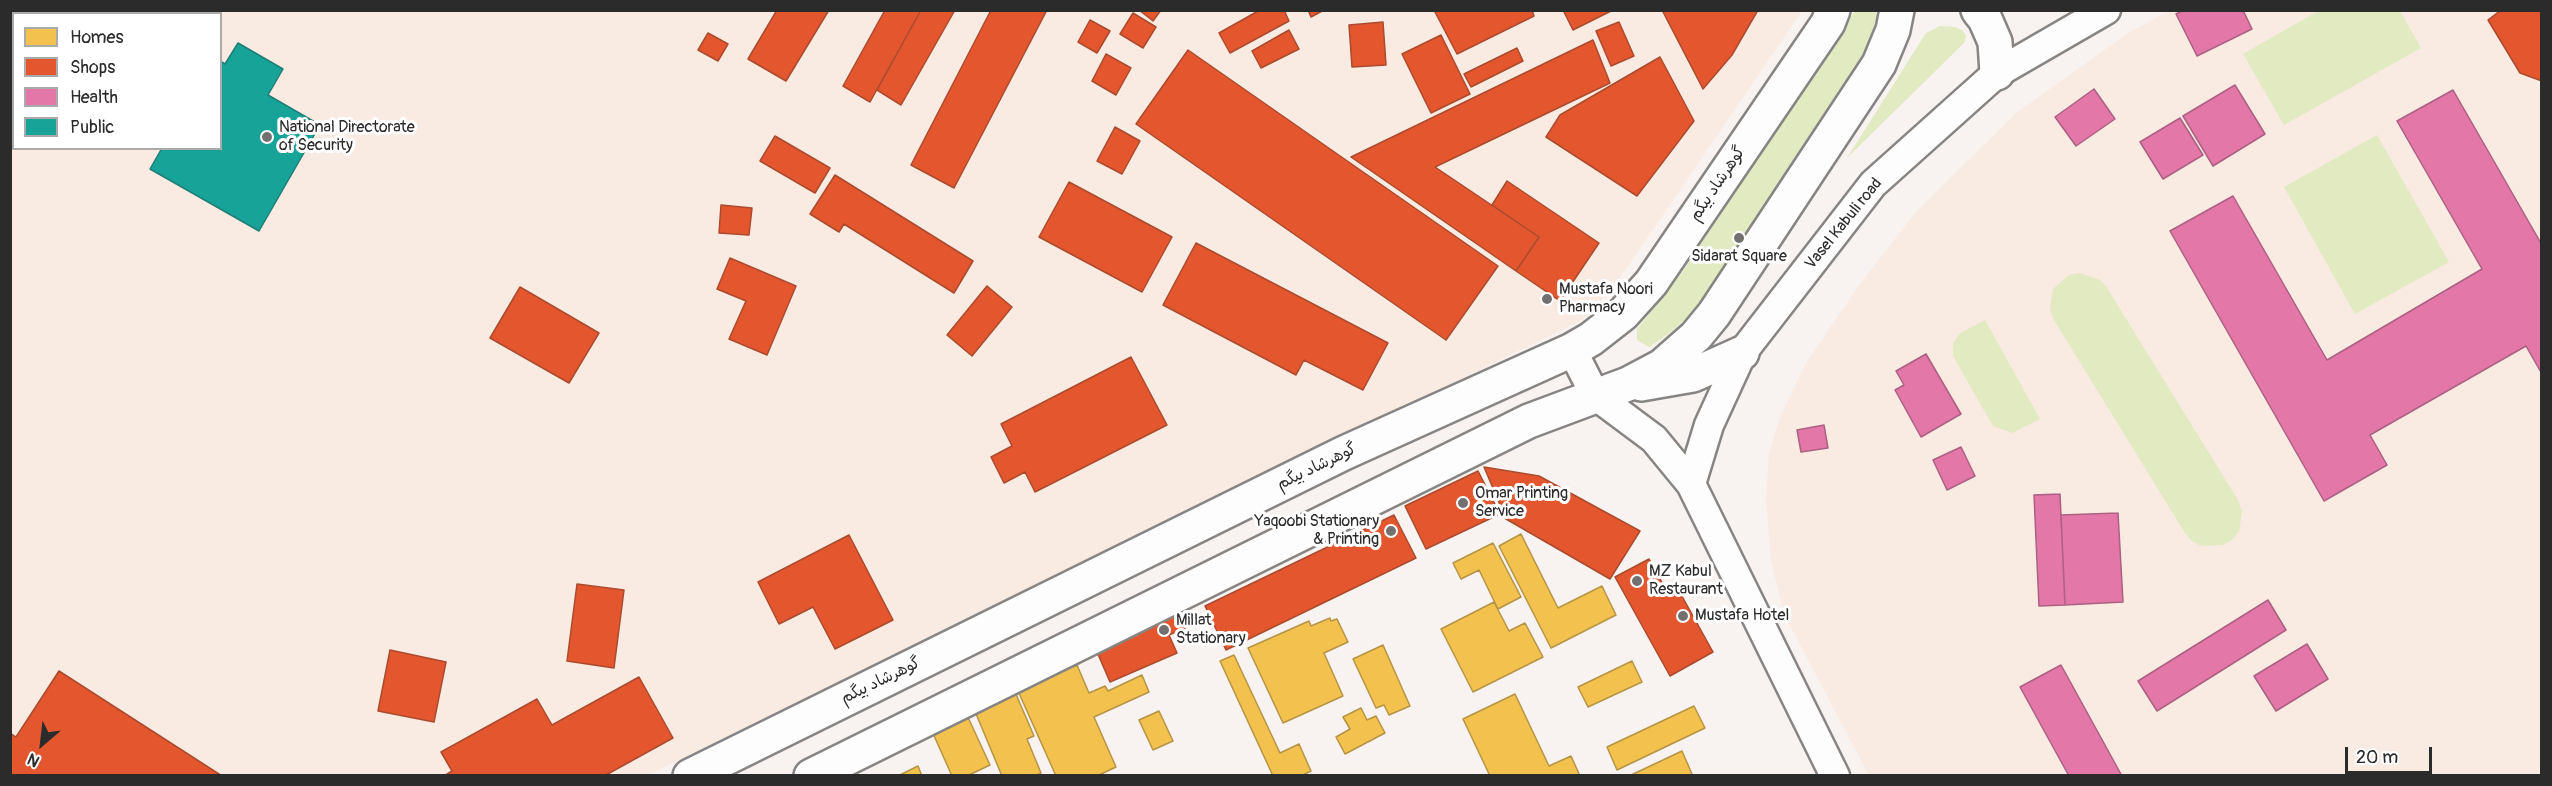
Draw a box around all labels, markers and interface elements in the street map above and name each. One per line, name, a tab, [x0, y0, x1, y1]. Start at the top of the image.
legend	[12, 12, 222, 150]
text: Homes	[70, 26, 123, 49]
text: Shops	[70, 56, 115, 79]
text: Health	[70, 86, 118, 109]
text: Public	[70, 116, 114, 139]
place label: National Directorate of Security	[279, 118, 415, 156]
marker: National Directorate of Security	[260, 130, 274, 144]
street label: گوهرشاد بیگم	[1686, 143, 1750, 225]
street label: Vasel Kabuli road	[1801, 175, 1887, 273]
marker: Sidarat Square	[1732, 231, 1746, 245]
place label: Sidarat Square	[1691, 247, 1787, 267]
place label: Mustafa Noori Pharmacy	[1559, 280, 1653, 318]
marker: Mustafa Noori Pharmacy	[1540, 292, 1554, 306]
street label: گوهرشاد بیگم	[1274, 439, 1360, 495]
place label: Omar Printing Service	[1475, 484, 1568, 522]
marker: Omar Printing Service	[1456, 496, 1470, 510]
place label: Yaqoobi Stationary & Printing	[1255, 512, 1379, 550]
marker: Yaqoobi Stationary & Printing	[1384, 524, 1398, 538]
place label: MZ Kabul Restaurant	[1649, 562, 1723, 600]
marker: MZ Kabul Restaurant	[1630, 574, 1644, 588]
place label: Mustafa Hotel	[1695, 606, 1789, 626]
marker: Mustafa Hotel	[1676, 609, 1690, 623]
place label: Millat Stationary	[1176, 611, 1246, 649]
marker: Millat Stationary	[1157, 623, 1171, 637]
street label: گوهرشاد بیگم	[838, 653, 924, 709]
north arrow	[12, 714, 72, 774]
scale bar	[2348, 735, 2435, 773]
text: 20 m	[2356, 746, 2398, 769]
text: N	[24, 749, 43, 771]

